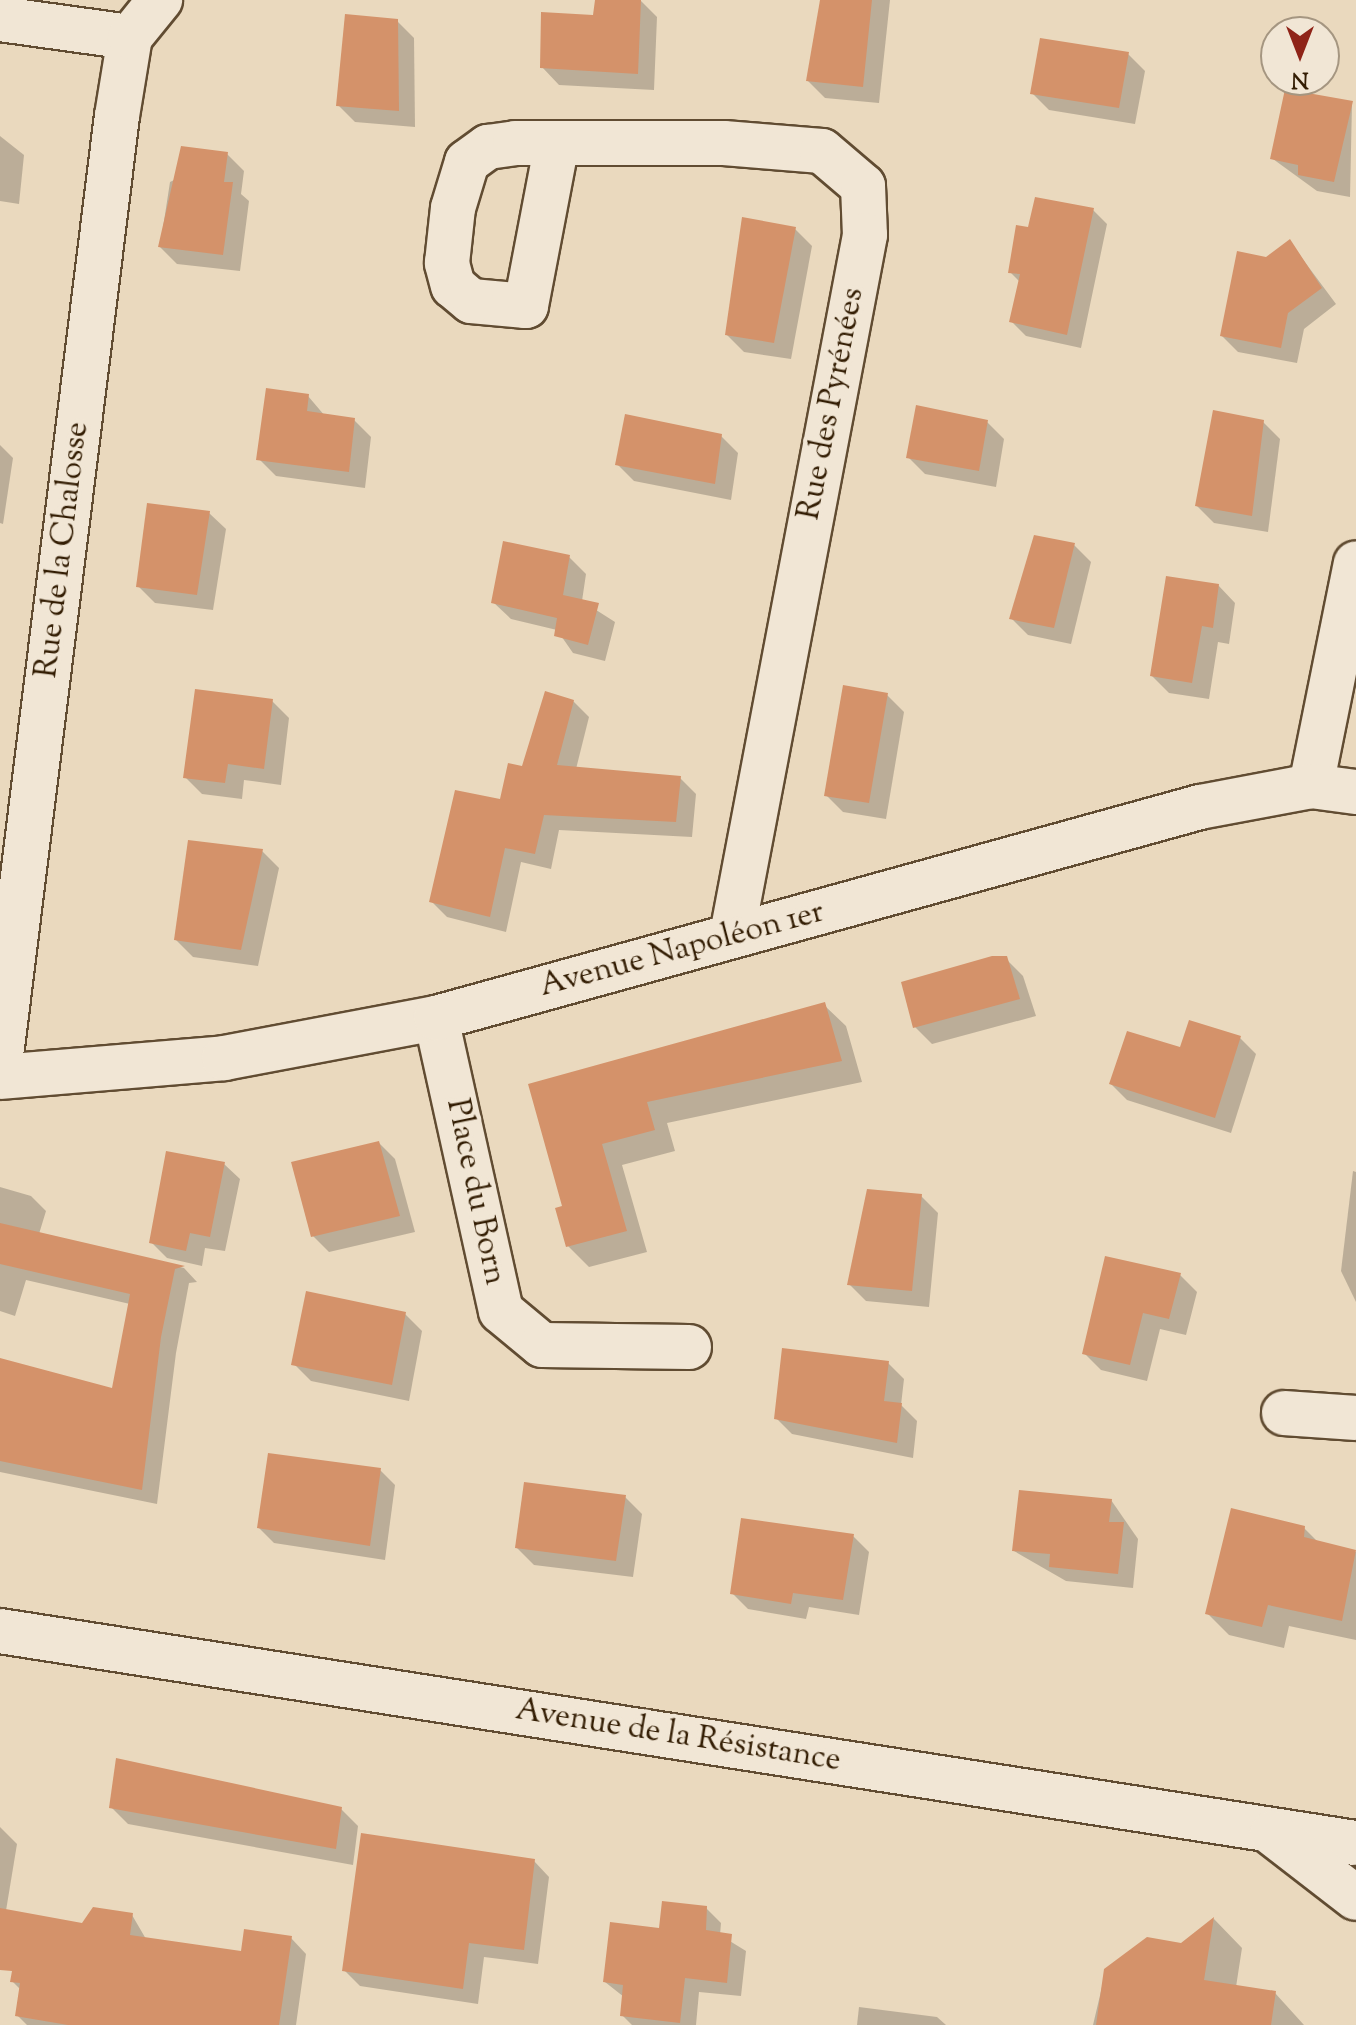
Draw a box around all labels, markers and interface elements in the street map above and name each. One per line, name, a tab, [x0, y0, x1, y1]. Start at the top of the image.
north arrow	[1260, 16, 1340, 96]
text: N	[1291, 62, 1309, 94]
street label: Rue des Pyrénées	[791, 285, 873, 523]
street label: Rue de la Chalosse	[28, 420, 98, 680]
street label: Avenue Napoléon 1er	[536, 894, 828, 1006]
street label: Place du Born	[437, 1096, 513, 1288]
street label: Avenue de la Résistance	[513, 1691, 843, 1781]

